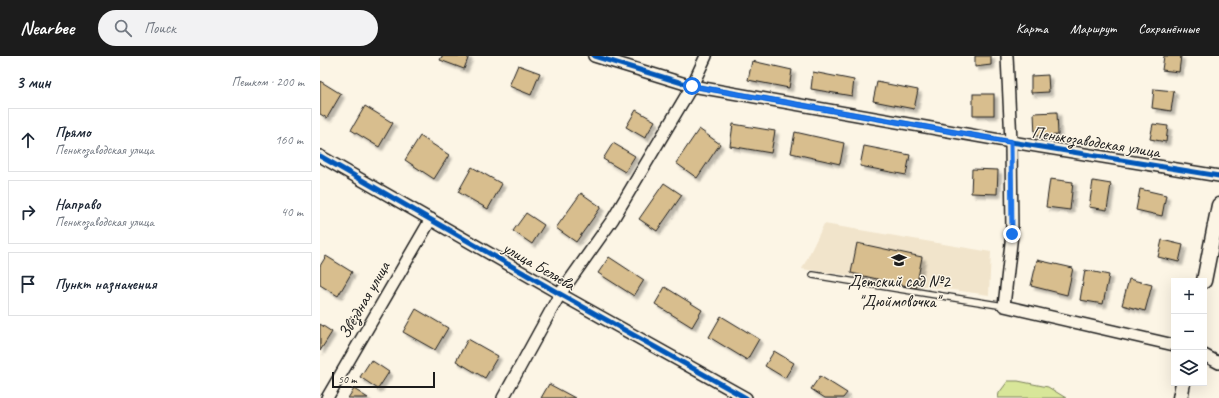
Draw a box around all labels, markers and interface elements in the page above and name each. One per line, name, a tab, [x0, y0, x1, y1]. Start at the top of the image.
search box	[98, 10, 378, 46]
text: Nearbee	[20, 16, 74, 40]
icon: search	[112, 17, 134, 39]
text: Поиск	[144, 19, 176, 38]
text: Карта	[1016, 20, 1048, 37]
text: Маршрут	[1070, 20, 1116, 37]
text: Сохранённые	[1138, 20, 1199, 37]
text: 3 мин	[16, 72, 51, 93]
text: Пешком · 200 m	[231, 74, 304, 90]
route start	[683, 77, 701, 95]
street label: Пенькозаводская улица	[1030, 122, 1164, 164]
text: Прямо	[55, 123, 91, 142]
icon: ahead	[17, 129, 39, 151]
text: 160 m	[275, 132, 303, 148]
text: Пенькозаводская улица	[55, 142, 154, 158]
text: Направо	[55, 195, 101, 214]
icon: right	[17, 201, 39, 223]
text: 40 m	[281, 204, 303, 220]
text: Пенькозаводская улица	[55, 214, 154, 230]
route end	[1003, 225, 1021, 243]
street label: улица Беляева	[498, 236, 580, 296]
school or university icon: Детский сад №2 "Дюймовочка"	[890, 251, 908, 269]
street label: Звёздная улица	[334, 257, 396, 343]
place label: Детский сад №2 "Дюймовочка"	[848, 271, 951, 312]
icon: arrive	[17, 273, 39, 295]
text: Пункт назначения	[55, 275, 157, 294]
map controls	[1171, 278, 1207, 386]
button: +	[1171, 278, 1207, 314]
button: −	[1171, 314, 1207, 350]
button: layers	[1171, 350, 1207, 386]
scale bar	[332, 370, 435, 389]
text: 50 m	[338, 372, 357, 386]

